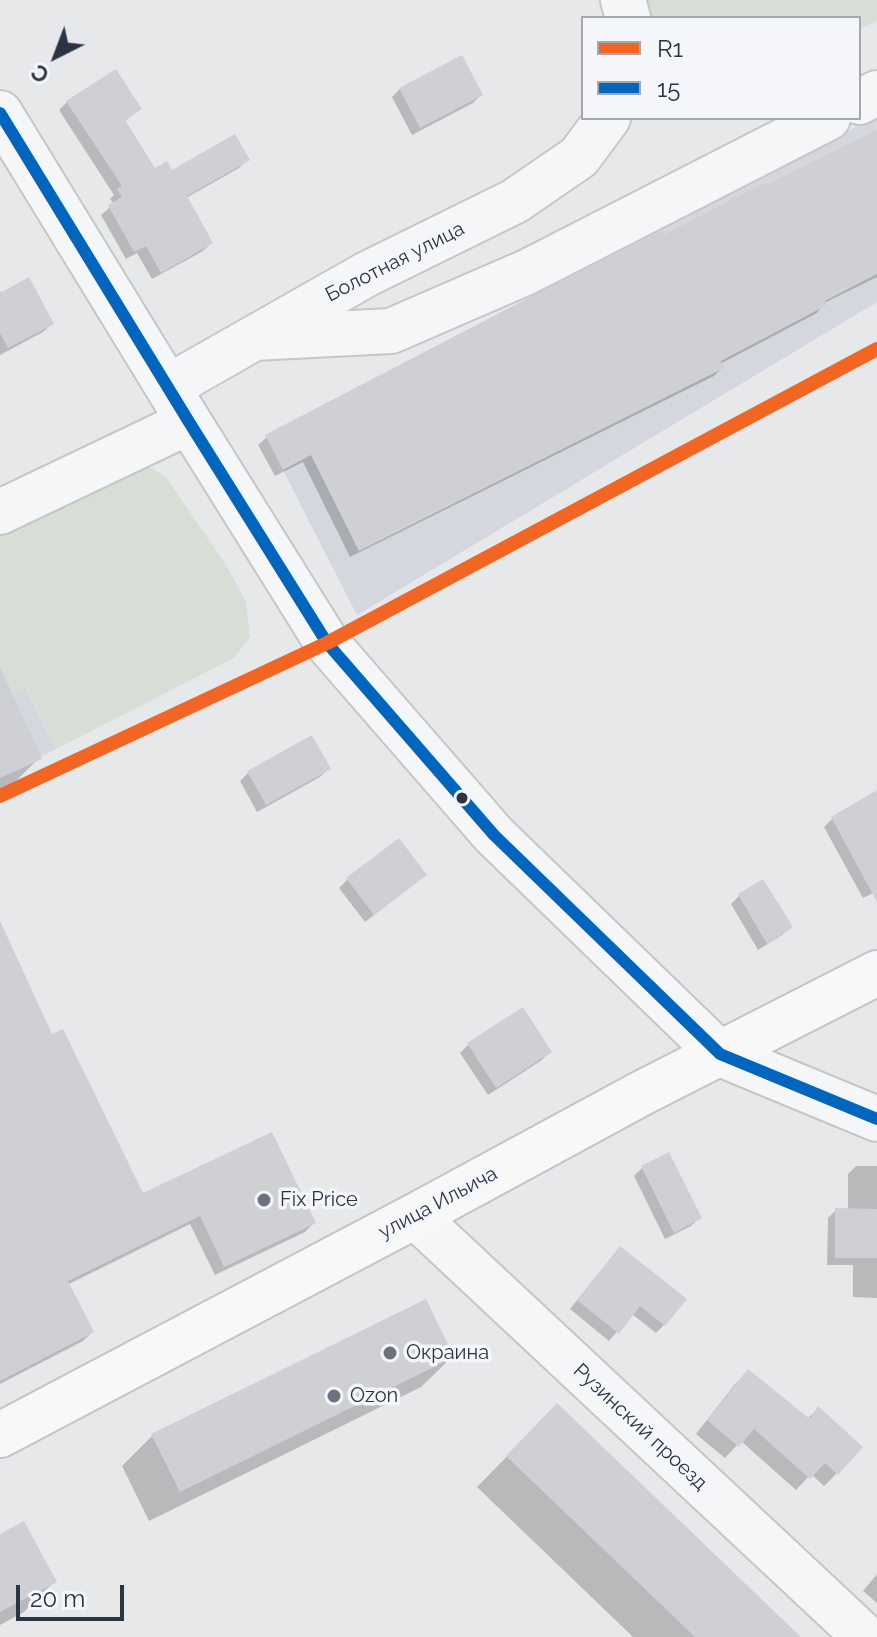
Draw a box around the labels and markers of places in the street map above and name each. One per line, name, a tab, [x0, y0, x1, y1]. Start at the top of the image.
unlabelled marker	[454, 790, 470, 806]
place label: Fix Price	[280, 1188, 358, 1212]
marker: Fix Price	[255, 1191, 273, 1209]
place label: Окраина	[406, 1341, 489, 1365]
marker: Окраина	[381, 1344, 399, 1362]
place label: Ozon	[350, 1384, 398, 1408]
marker: Ozon	[325, 1387, 343, 1405]

